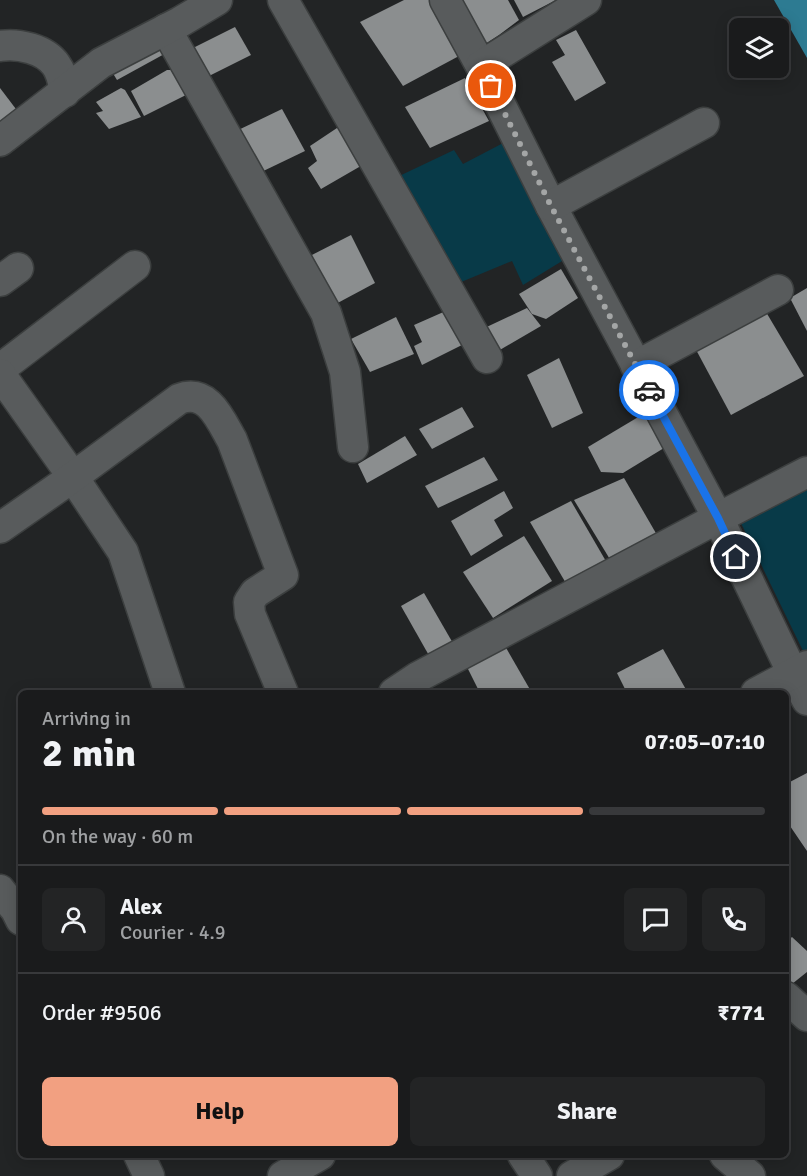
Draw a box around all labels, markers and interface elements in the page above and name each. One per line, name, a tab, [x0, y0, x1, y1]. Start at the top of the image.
map controls	[729, 18, 789, 78]
button: layers	[729, 18, 789, 78]
pin	[465, 60, 516, 111]
icon: bag	[474, 69, 507, 102]
courier	[619, 360, 679, 420]
icon: car	[633, 374, 666, 407]
pin	[710, 531, 761, 582]
icon: home	[719, 540, 752, 573]
text: Arriving in	[42, 706, 131, 731]
text: 07:05–07:10	[645, 728, 765, 755]
text: 2 min	[42, 729, 136, 777]
text: On the way · 60 m	[42, 824, 193, 849]
button: person	[42, 888, 105, 951]
button: chat	[624, 888, 687, 951]
button: phone	[702, 888, 765, 951]
text: Alex	[120, 893, 162, 920]
text: Courier · 4.9	[120, 920, 226, 945]
text: Order #9506	[42, 999, 162, 1026]
text: ₹771	[717, 999, 765, 1026]
button: Help	[42, 1077, 398, 1146]
button: Share	[410, 1077, 765, 1146]

